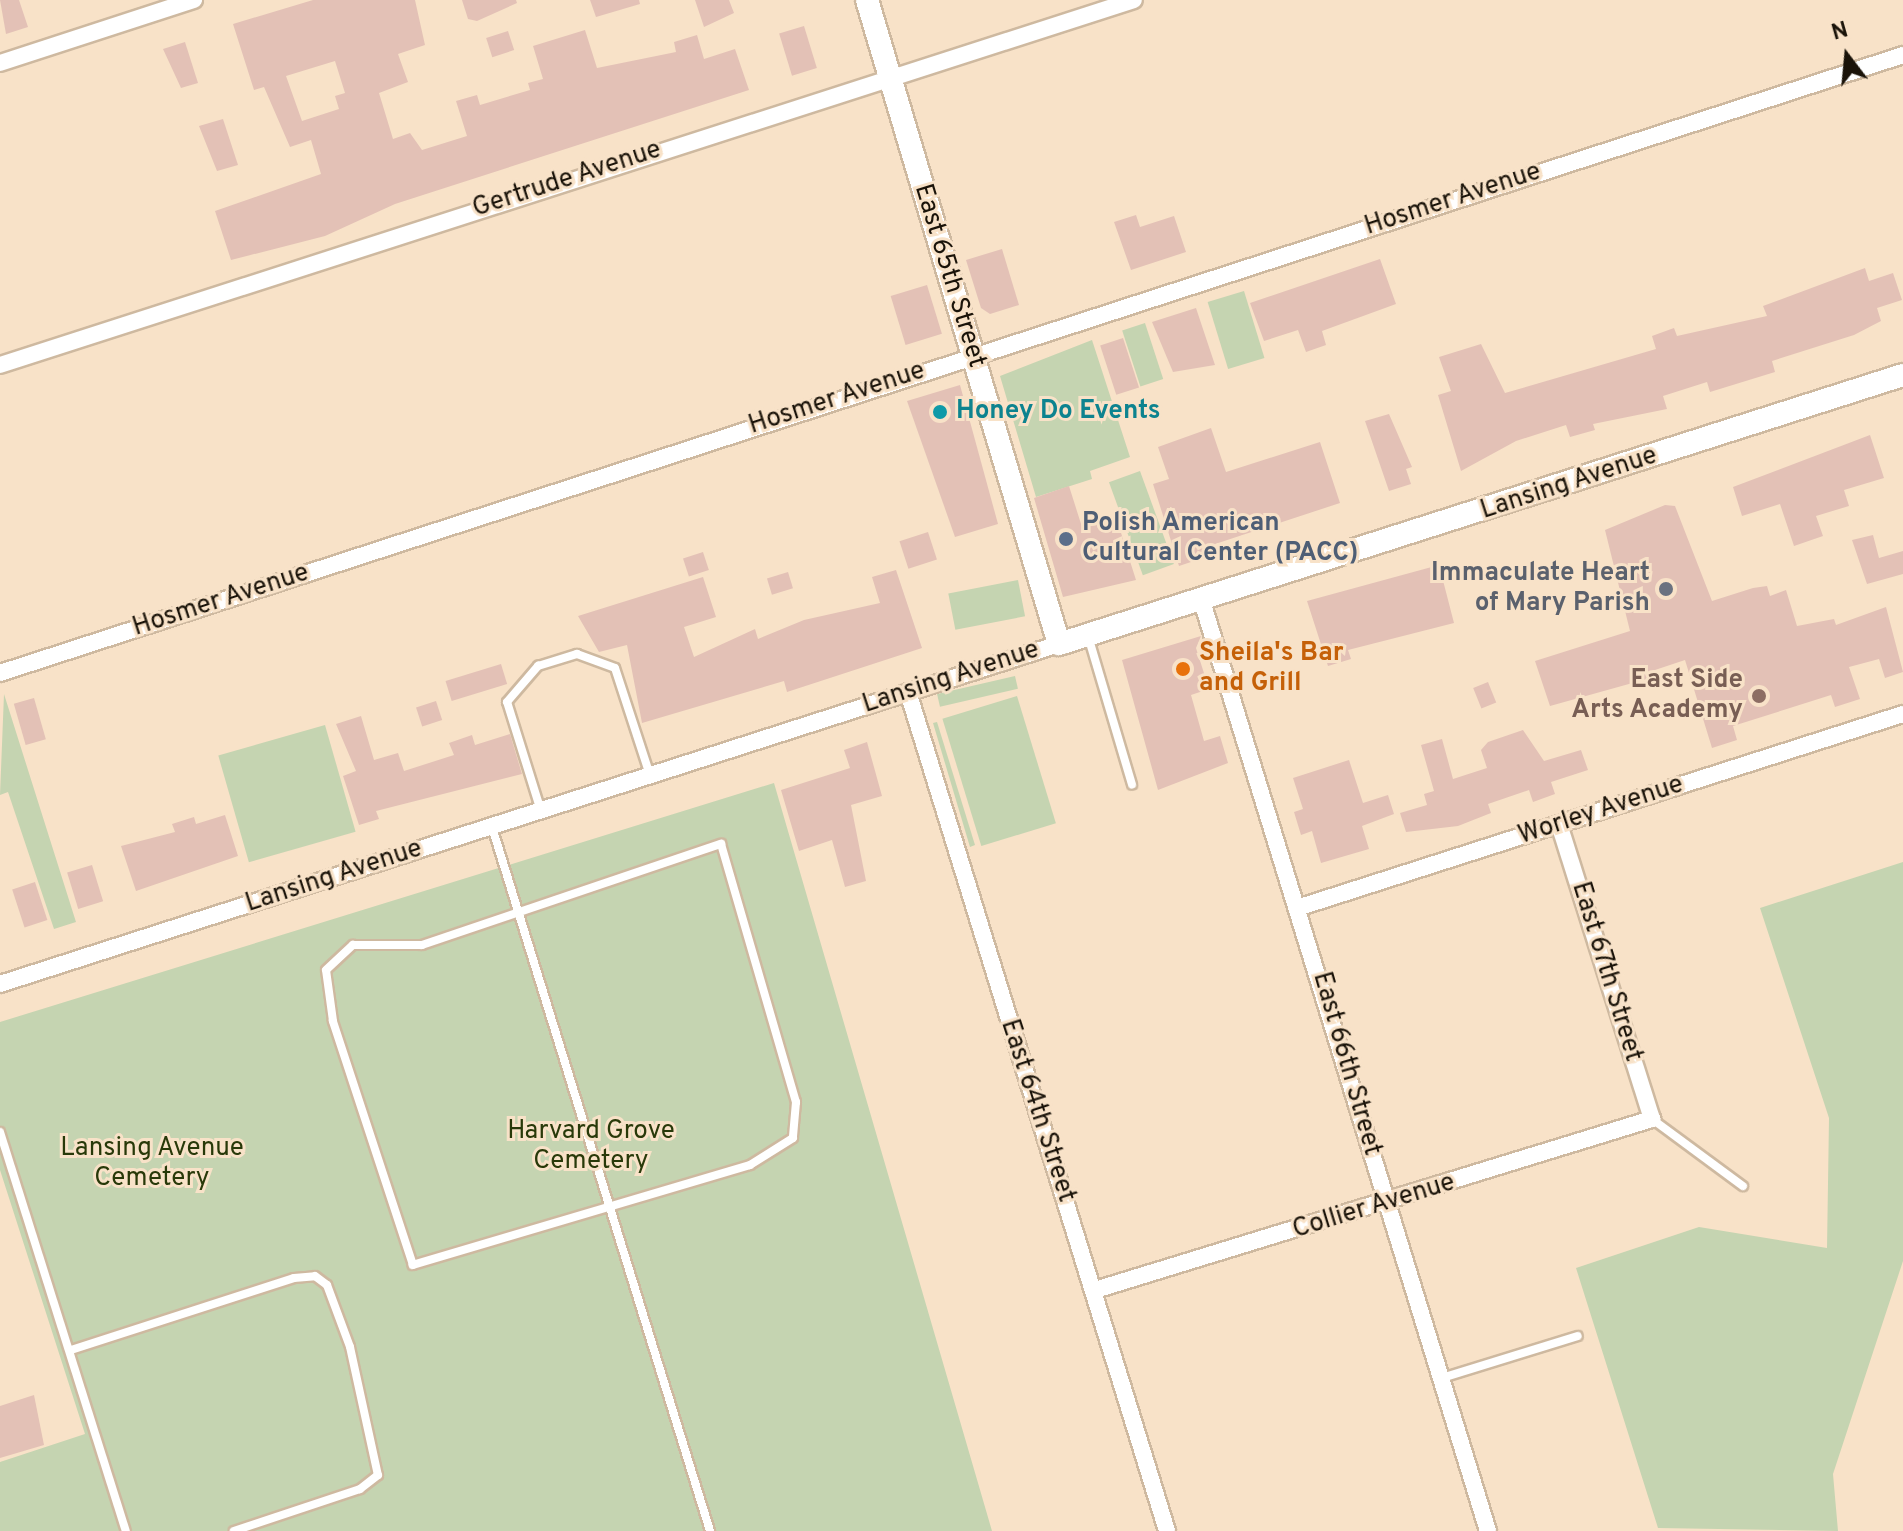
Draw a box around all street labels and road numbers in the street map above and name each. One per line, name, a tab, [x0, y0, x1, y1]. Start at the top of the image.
street label: Gertrude Avenue	[468, 135, 666, 225]
street label: Hosmer Avenue	[1360, 157, 1546, 243]
street label: East 65th Street	[906, 180, 992, 372]
street label: Hosmer Avenue	[744, 356, 930, 442]
street label: Lansing Avenue	[1476, 441, 1662, 527]
street label: Hosmer Avenue	[128, 558, 314, 644]
street label: Lansing Avenue	[858, 635, 1044, 721]
street label: Worley Avenue	[1514, 769, 1688, 853]
street label: Lansing Avenue	[241, 834, 427, 920]
street label: East 67th Street	[1564, 878, 1648, 1066]
street label: East 66th Street	[1305, 969, 1387, 1159]
street label: East 64th Street	[993, 1016, 1081, 1206]
street label: Collier Avenue	[1289, 1167, 1459, 1247]

